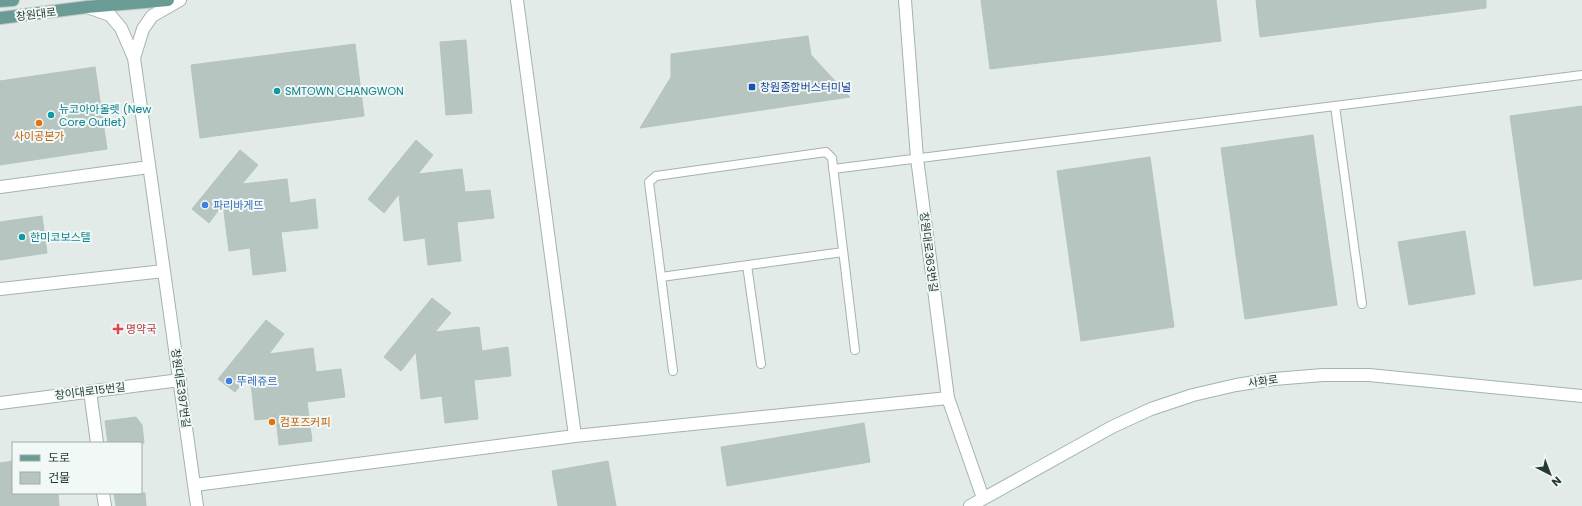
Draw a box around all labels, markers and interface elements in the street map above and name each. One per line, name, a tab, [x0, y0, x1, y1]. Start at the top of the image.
street label: 창원대로	[15, 4, 57, 24]
place label: 창원종합버스터미널	[760, 79, 851, 95]
marker: 창원종합버스터미널	[747, 82, 757, 92]
place label: SMTOWN CHANGWON	[285, 83, 404, 99]
marker: SMTOWN CHANGWON	[272, 86, 282, 96]
place label: 뉴코아아울렛 (New Core Outlet)	[59, 101, 151, 130]
marker: 뉴코아아울렛 (New Core Outlet)	[46, 110, 56, 120]
marker: 사이공본가	[34, 118, 44, 128]
place label: 사이공본가	[14, 128, 64, 144]
place label: 파리바게뜨	[213, 197, 264, 213]
marker: 파리바게뜨	[200, 200, 210, 210]
street label: 창원대로363번길	[916, 211, 942, 293]
place label: 한미코보스텔	[30, 229, 91, 245]
marker: 한미코보스텔	[17, 232, 27, 242]
place label: 명약국	[126, 321, 156, 337]
marker: 명약국	[113, 324, 123, 334]
street label: 창원대로397번길	[168, 347, 194, 429]
street label: 사화로	[1247, 371, 1279, 391]
place label: 뚜레쥬르	[237, 373, 277, 389]
marker: 뚜레쥬르	[224, 376, 234, 386]
street label: 창이대로15번길	[54, 379, 126, 403]
place label: 컴포즈커피	[280, 414, 331, 430]
marker: 컴포즈커피	[267, 417, 277, 427]
legend	[12, 442, 142, 494]
text: 도로	[48, 449, 70, 466]
north arrow	[1530, 454, 1570, 494]
text: 건물	[48, 469, 70, 486]
text: N	[1548, 473, 1565, 490]

